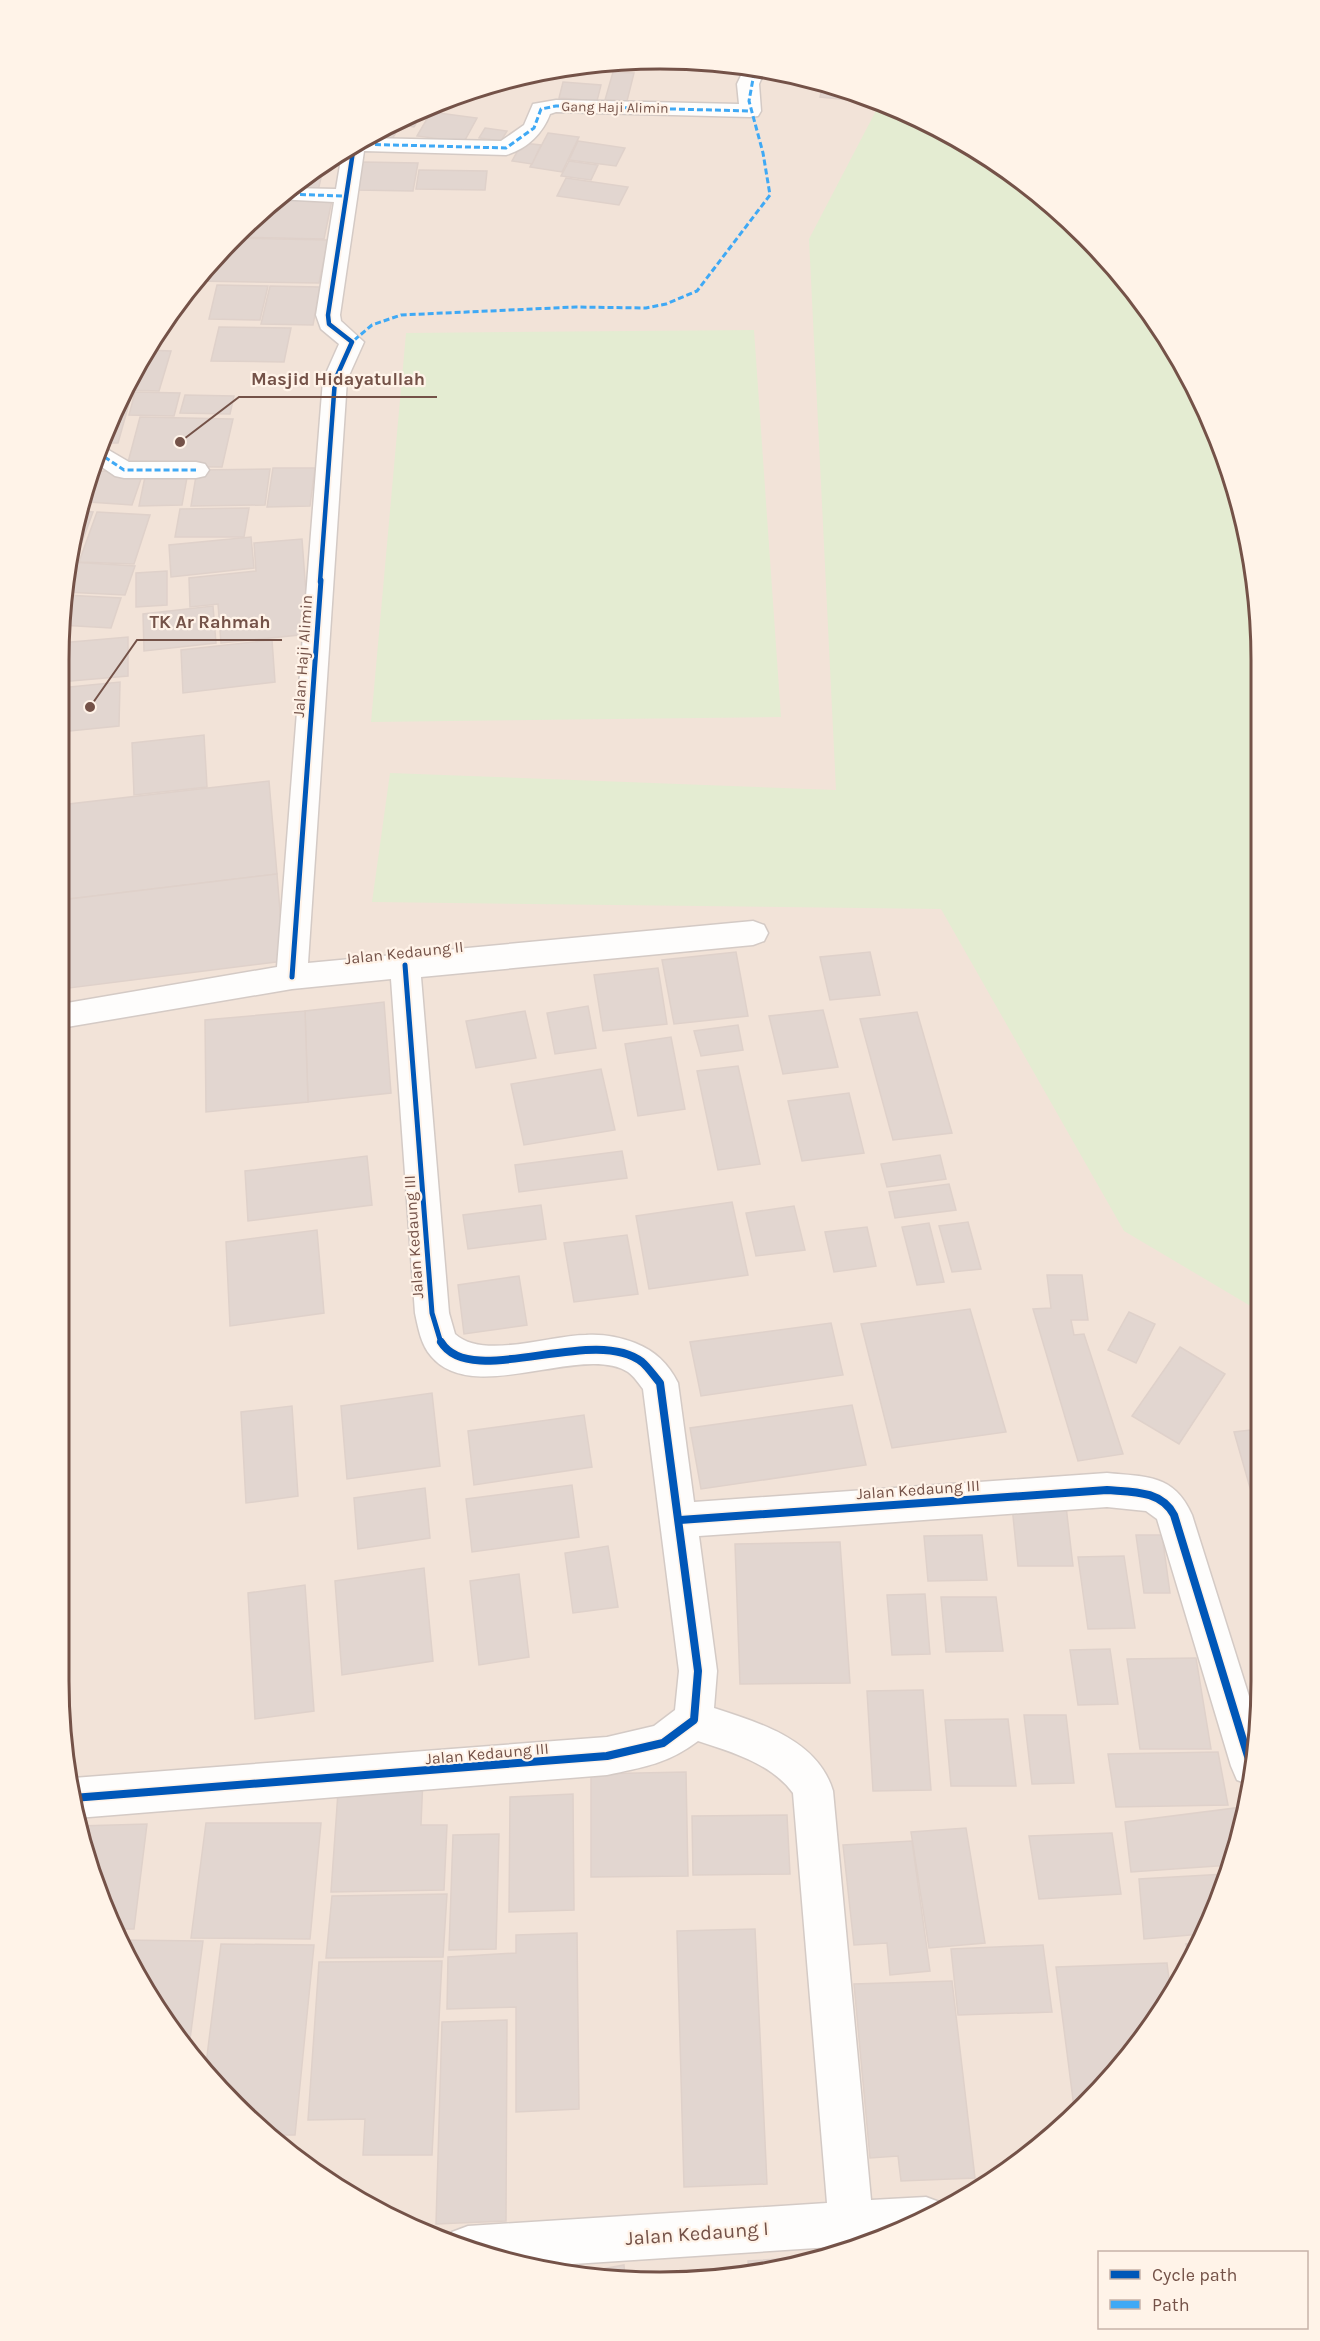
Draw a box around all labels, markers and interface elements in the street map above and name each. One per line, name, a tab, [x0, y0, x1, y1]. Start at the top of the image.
street label: Gang Haji Alimin	[561, 98, 669, 117]
callout: Masjid Hidayatullah	[239, 361, 437, 397]
text: Masjid Hidayatullah	[251, 368, 425, 390]
street label: Jalan Haji Alimin	[289, 594, 316, 718]
callout: TK Ar Rahmah	[137, 604, 282, 640]
text: TK Ar Rahmah	[150, 611, 270, 633]
street label: Jalan Kedaung II	[344, 937, 464, 968]
street label: Jalan Kedaung III	[400, 1175, 427, 1299]
street label: Jalan Kedaung III	[856, 1476, 980, 1503]
street label: Jalan Kedaung III	[425, 1739, 550, 1768]
street label: Jalan Kedaung I	[625, 2217, 769, 2250]
legend	[1098, 2251, 1308, 2329]
text: Cycle path	[1152, 2264, 1237, 2286]
text: Path	[1152, 2294, 1190, 2316]

